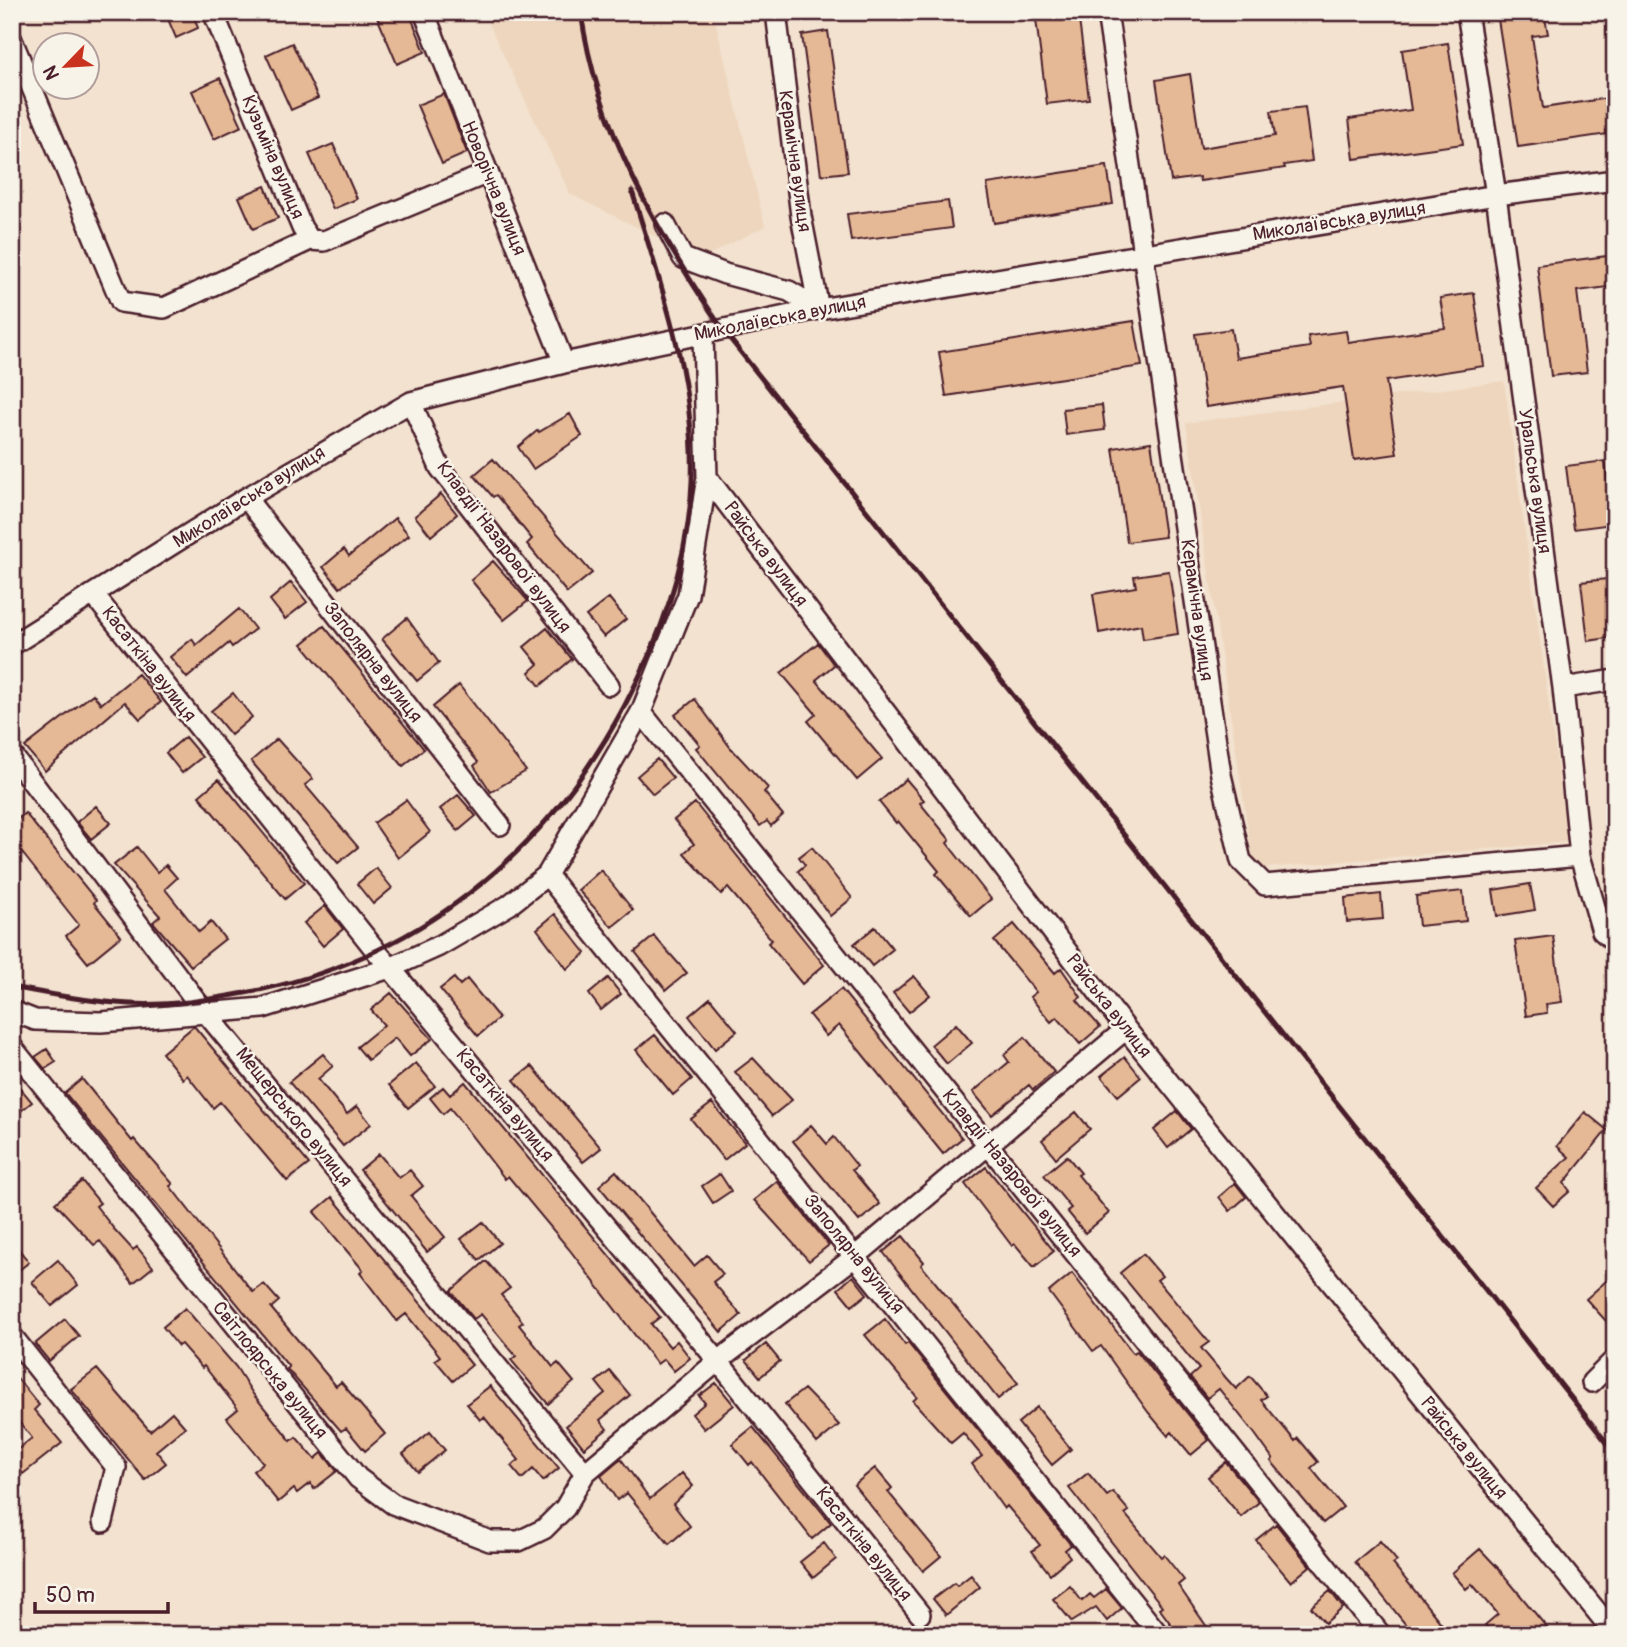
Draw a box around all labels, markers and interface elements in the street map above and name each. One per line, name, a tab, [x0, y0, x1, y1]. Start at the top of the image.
north arrow	[32, 32, 102, 102]
text: N	[38, 62, 65, 84]
street label: Керамічна вулиця	[773, 89, 817, 233]
street label: Кузьміна вулиця	[236, 92, 310, 223]
street label: Новорічна вулиця	[456, 117, 532, 259]
street label: Миколаївська вулиця	[1251, 195, 1427, 247]
street label: Миколаївська вулиця	[692, 290, 868, 346]
street label: Уральська вулиця	[1513, 407, 1557, 555]
street label: Миколаївська вулиця	[169, 441, 329, 553]
street label: Клавдії Назарової вулиця	[431, 456, 577, 638]
street label: Райська вулиця	[719, 497, 813, 611]
street label: Керамічна вулиця	[1175, 538, 1219, 682]
street label: Заполярна вулиця	[318, 597, 428, 727]
street label: Касаткіна вулиця	[96, 601, 202, 727]
street label: Райська вулиця	[1061, 949, 1157, 1063]
street label: Мещерського вулиця	[230, 1042, 358, 1192]
street label: Касаткіна вулиця	[451, 1044, 559, 1166]
street label: Клавдії Назарової вулиця	[937, 1084, 1087, 1262]
street label: Заполярна вулиця	[798, 1189, 910, 1319]
street label: Світлоярська вулиця	[207, 1296, 333, 1444]
street label: Райська вулиця	[1415, 1392, 1513, 1504]
street label: Касаткіна вулиця	[811, 1482, 917, 1606]
scale bar	[35, 1570, 168, 1614]
text: 50 m	[46, 1582, 95, 1609]

